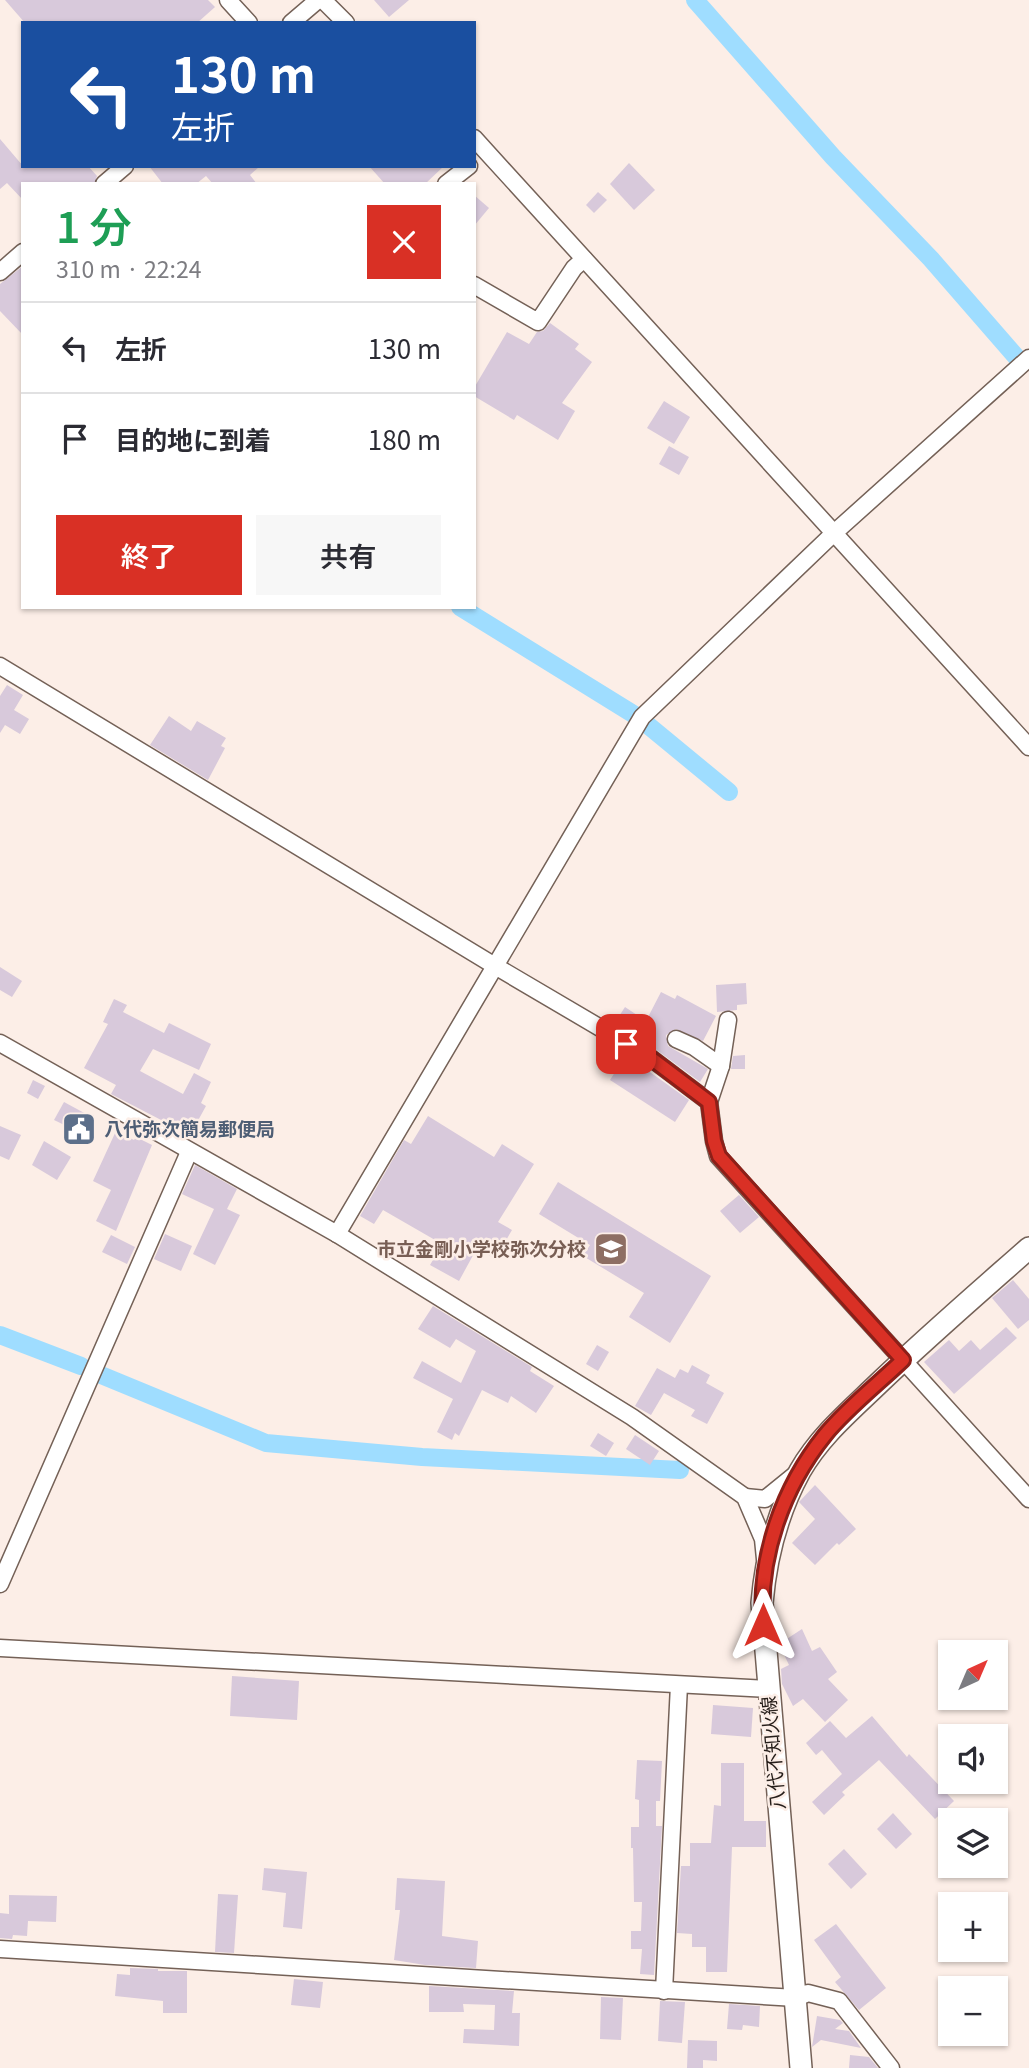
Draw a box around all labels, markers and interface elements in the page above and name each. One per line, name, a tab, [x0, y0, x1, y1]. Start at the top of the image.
text: 130 m	[171, 36, 316, 107]
icon: left	[56, 49, 147, 140]
text: 左折	[171, 102, 235, 148]
text: 1 分	[56, 194, 132, 255]
button: close	[367, 205, 441, 279]
text: 310 m · 22:24	[56, 251, 201, 285]
icon: left	[56, 329, 94, 367]
text: 左折	[115, 329, 167, 366]
text: 130 m	[368, 329, 441, 366]
icon: arrive	[56, 420, 94, 458]
text: 目的地に到着	[115, 420, 271, 457]
text: 180 m	[368, 420, 441, 457]
button: 終了	[56, 515, 242, 595]
button: 共有	[256, 515, 441, 595]
pin	[596, 1014, 656, 1074]
icon: arrive	[607, 1025, 645, 1063]
public building icon: 八代弥次簡易郵便局	[60, 1110, 98, 1148]
place label: 八代弥次簡易郵便局	[104, 1114, 275, 1141]
school or university icon: 市立金剛小学校弥次分校	[592, 1230, 630, 1268]
place label: 市立金剛小学校弥次分校	[377, 1234, 586, 1261]
position arrow	[726, 1588, 800, 1662]
north arrow	[938, 1640, 1008, 1710]
map controls	[938, 1640, 1008, 2046]
street label: 八代不知火線	[753, 1695, 790, 1811]
button: sound	[938, 1724, 1008, 1794]
button: layers	[938, 1808, 1008, 1878]
button: +	[938, 1892, 1008, 1962]
button: −	[938, 1976, 1008, 2046]

